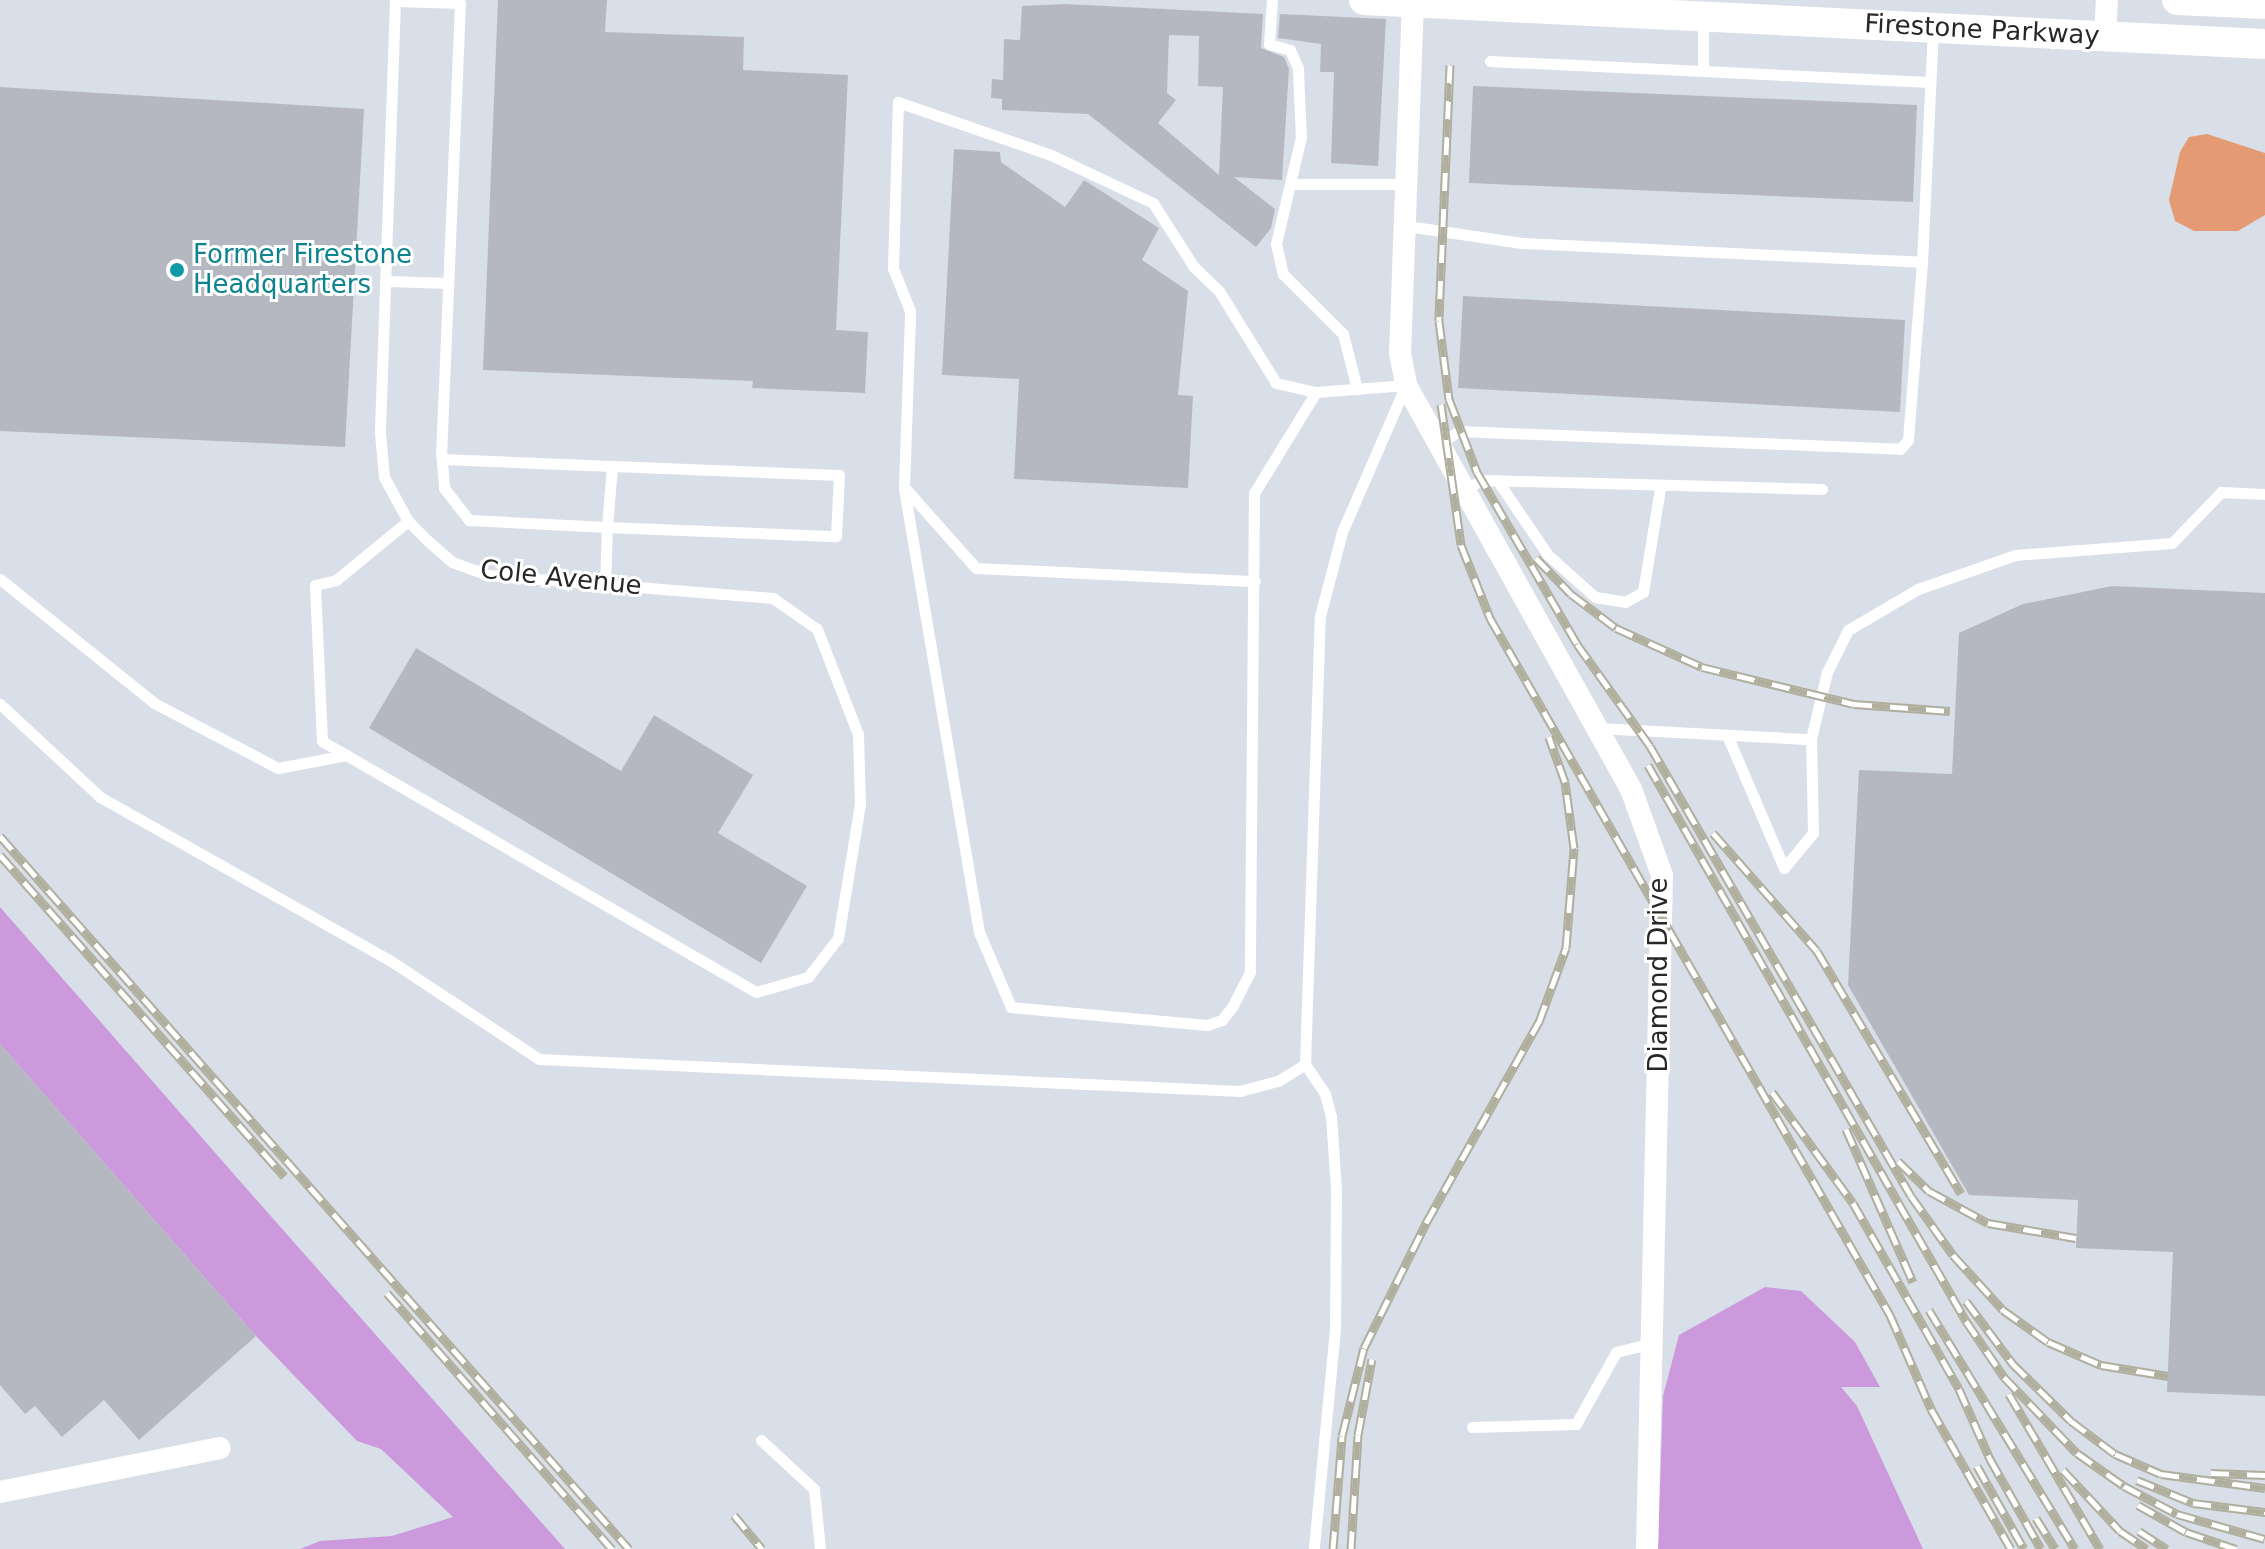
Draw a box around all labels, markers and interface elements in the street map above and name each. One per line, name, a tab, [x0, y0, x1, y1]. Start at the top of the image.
street label: Firestone Parkway	[1864, 8, 2100, 52]
place label: Former Firestone Headquarters	[193, 239, 412, 300]
marker: Former Firestone Headquarters	[168, 261, 186, 279]
street label: Cole Avenue	[479, 554, 643, 602]
street label: Diamond Drive	[1643, 878, 1675, 1072]

